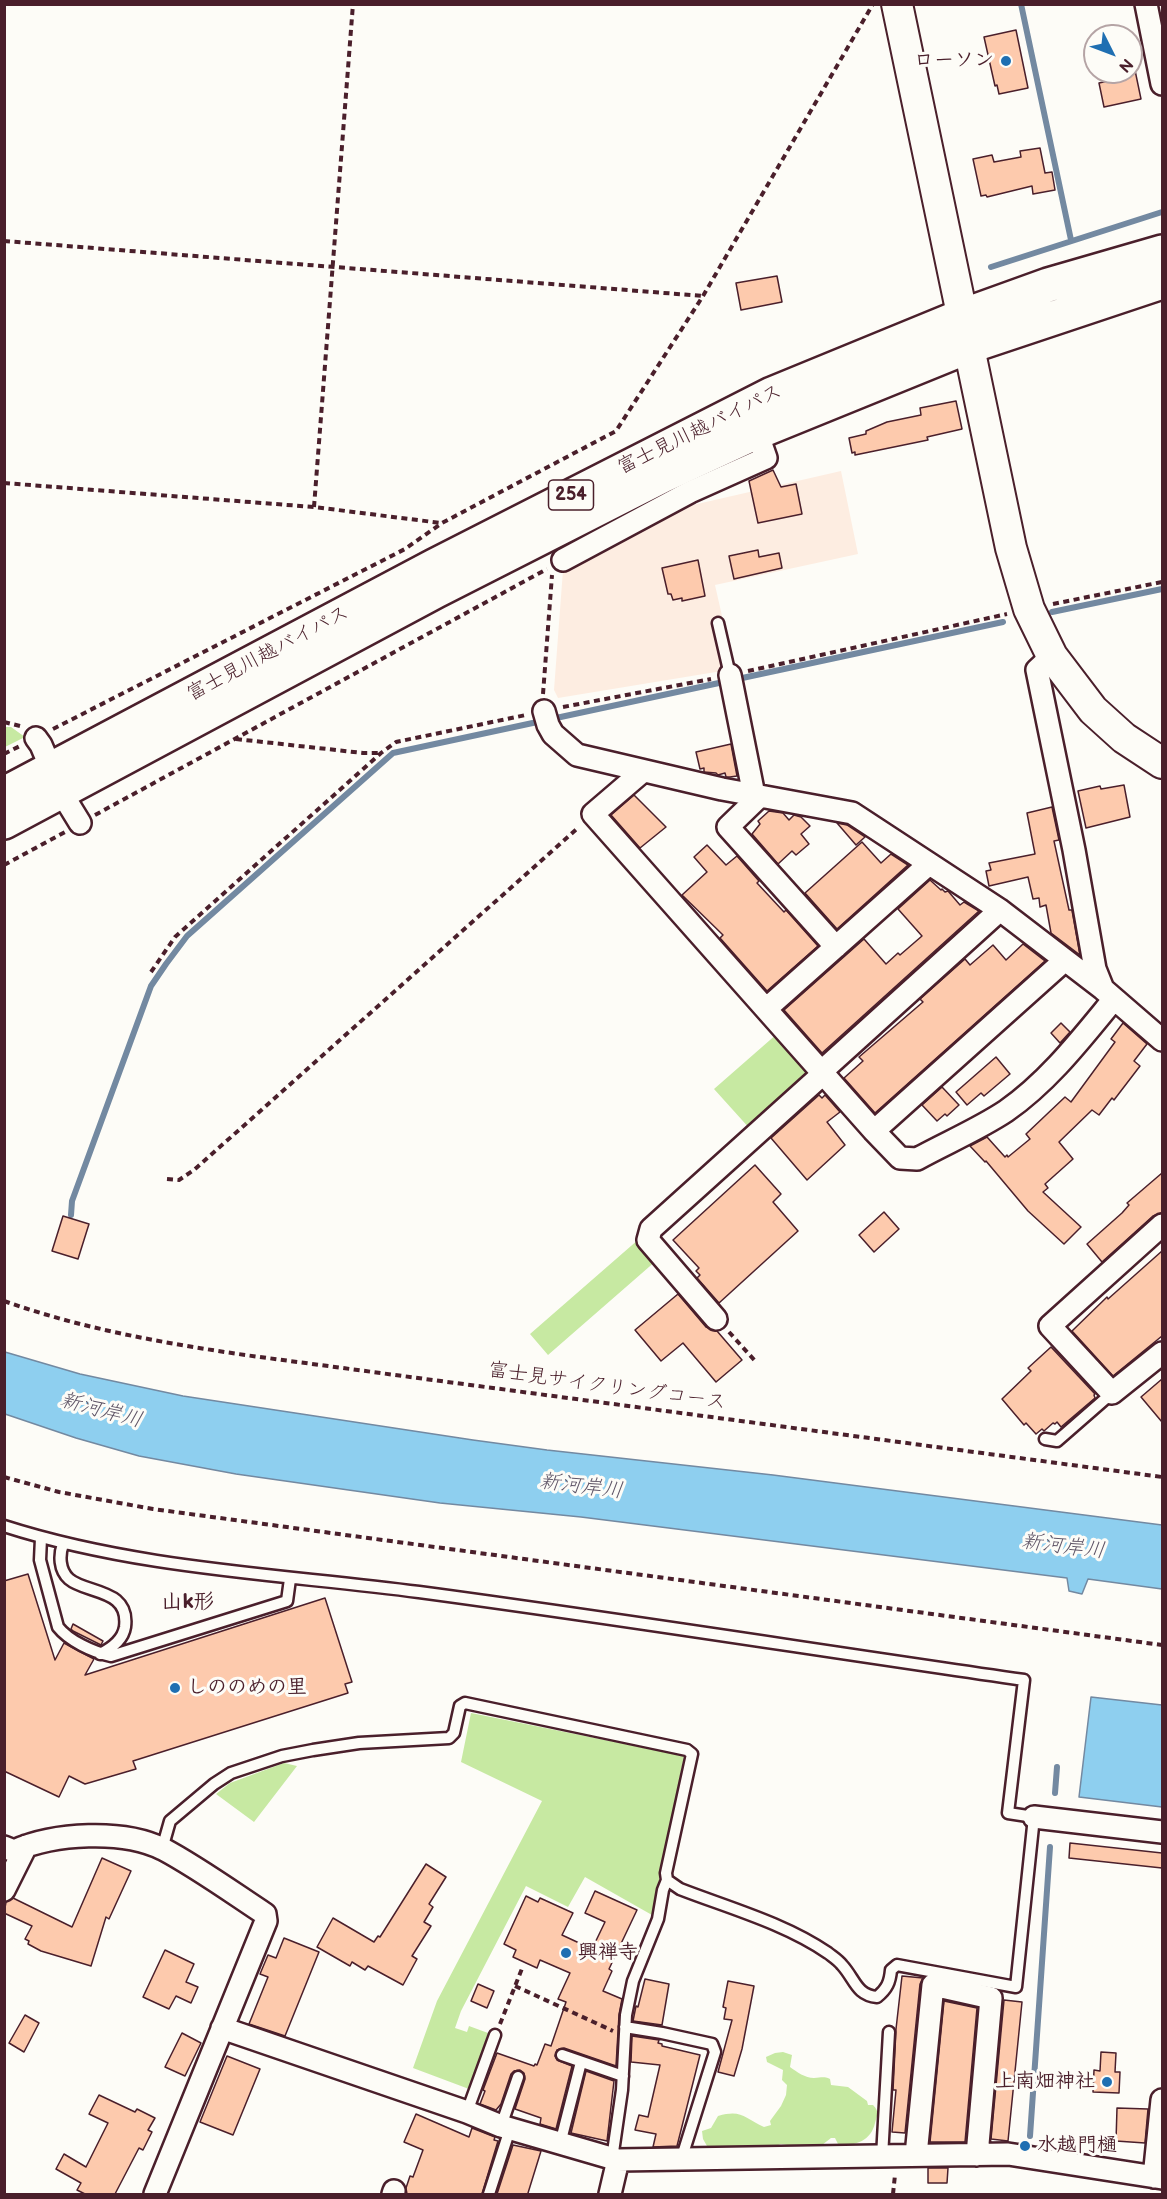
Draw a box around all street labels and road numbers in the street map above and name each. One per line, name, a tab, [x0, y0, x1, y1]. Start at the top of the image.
street label: 富士見川越バイパス	[614, 380, 786, 480]
road number: 254	[548, 480, 594, 510]
street label: 富士見川越バイパス	[183, 601, 353, 707]
street label: 富士見サイクリングコース	[486, 1358, 728, 1416]

